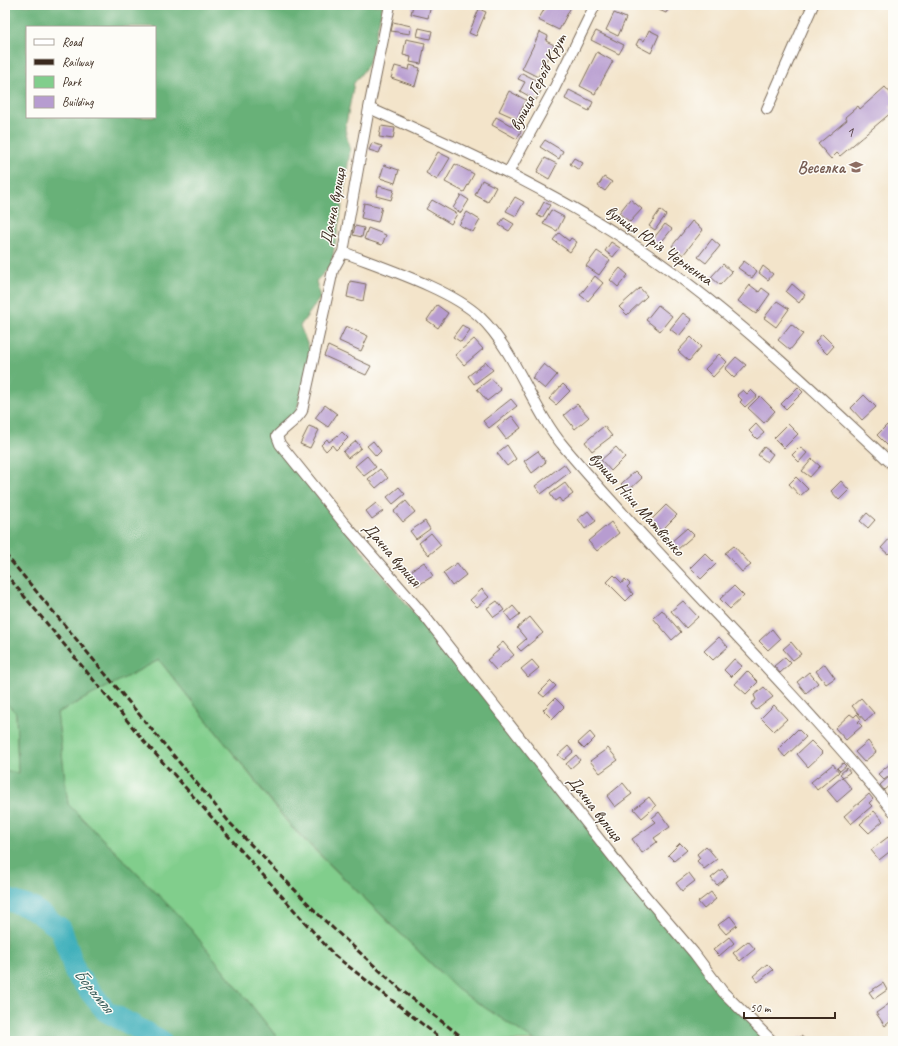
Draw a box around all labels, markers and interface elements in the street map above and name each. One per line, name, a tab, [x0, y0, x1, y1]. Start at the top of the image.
legend	[26, 26, 156, 118]
street label: вулиця Героїв Крут	[505, 30, 572, 134]
text: Road	[62, 34, 84, 50]
text: Railway	[62, 54, 94, 70]
text: Park	[62, 74, 83, 90]
text: Building	[62, 94, 94, 110]
house number: 1	[847, 123, 855, 142]
place label: Веселка	[798, 157, 847, 178]
school or university icon: Веселка	[848, 159, 864, 175]
street label: Дачна вулиця	[315, 165, 351, 247]
street label: вулиця Юрія Черненка	[601, 200, 718, 291]
street label: вулиця Ніни Матвієнко	[585, 447, 690, 561]
street label: Дачна вулиця	[359, 518, 427, 592]
street label: Дачна вулиця	[563, 771, 628, 846]
water label: Боромля	[69, 963, 120, 1019]
scale bar	[744, 994, 835, 1020]
text: 50 m	[750, 1000, 772, 1016]

